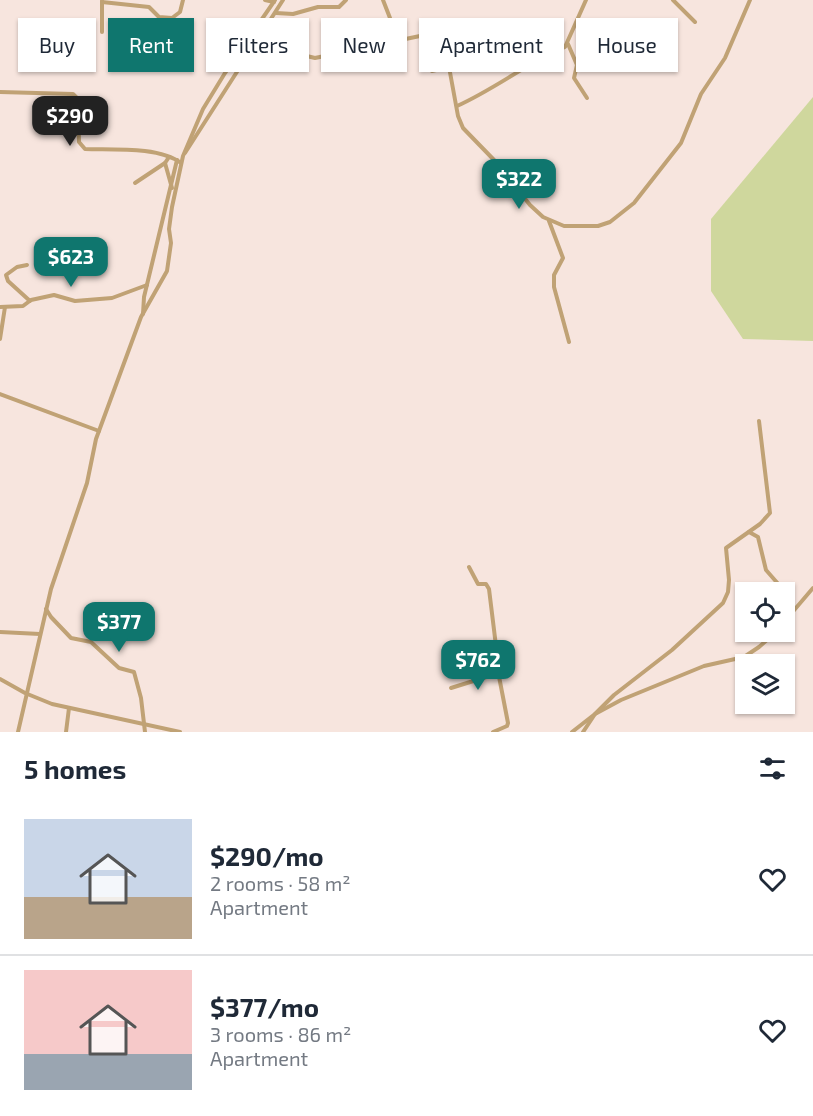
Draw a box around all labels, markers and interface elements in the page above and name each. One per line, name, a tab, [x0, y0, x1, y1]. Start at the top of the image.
chip: Buy	[18, 18, 96, 72]
chip: Rent	[108, 18, 194, 72]
chip: Filters	[206, 18, 309, 72]
chip: New	[321, 18, 407, 72]
chip: Apartment	[419, 18, 564, 72]
chip: House	[576, 18, 678, 72]
pin: $290	[34, 96, 106, 147]
text: $290	[46, 103, 94, 127]
pin: $322	[483, 159, 555, 210]
text: $322	[496, 166, 542, 190]
pin: $623	[35, 237, 107, 288]
text: $623	[48, 244, 94, 268]
map controls	[735, 582, 795, 714]
button: locate	[735, 582, 795, 642]
pin: $377	[83, 602, 155, 653]
text: $377	[97, 609, 141, 633]
pin: $762	[442, 640, 514, 691]
text: $762	[455, 647, 501, 671]
button: layers	[735, 654, 795, 714]
icon: filters	[756, 752, 789, 785]
text: 5 homes	[24, 753, 126, 784]
text: $290/mo	[210, 840, 324, 871]
icon: home	[72, 843, 144, 915]
icon: heart	[756, 863, 789, 896]
text: 2 rooms · 58 m²	[210, 871, 351, 895]
text: Apartment	[210, 895, 308, 919]
text: $377/mo	[210, 991, 319, 1022]
icon: home	[72, 994, 144, 1066]
icon: heart	[756, 1014, 789, 1047]
text: 3 rooms · 86 m²	[210, 1022, 351, 1046]
text: Apartment	[210, 1046, 308, 1070]

